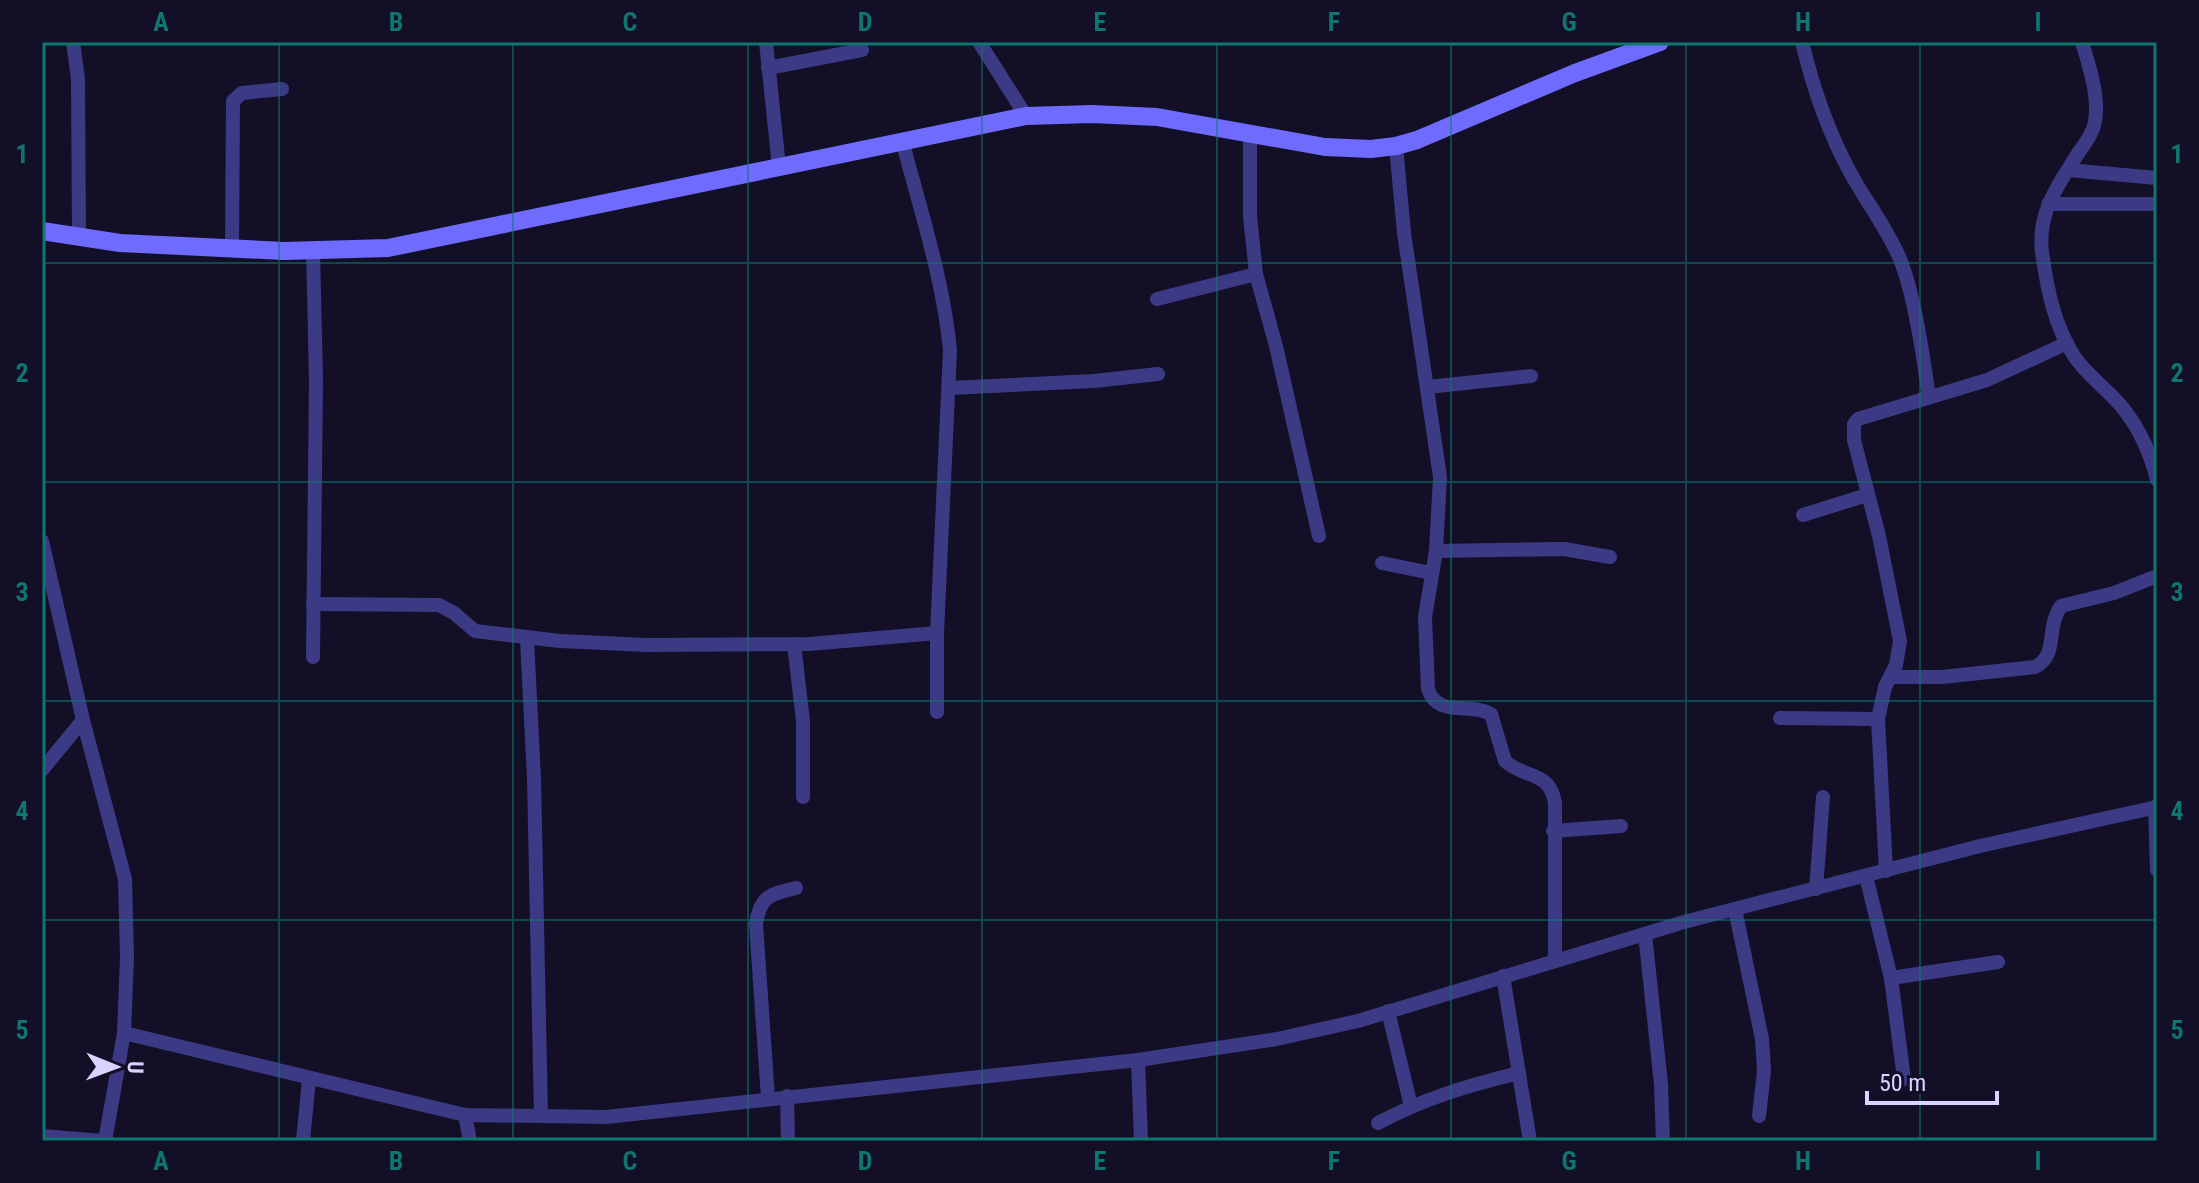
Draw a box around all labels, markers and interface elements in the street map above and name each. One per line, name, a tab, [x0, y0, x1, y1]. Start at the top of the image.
text: A	[153, 7, 169, 37]
text: B	[389, 7, 403, 37]
text: C	[623, 7, 638, 37]
text: D	[858, 7, 872, 37]
text: E	[1094, 7, 1107, 37]
text: F	[1328, 7, 1340, 37]
text: G	[1561, 7, 1577, 37]
text: H	[1795, 7, 1811, 37]
text: I	[2034, 7, 2042, 37]
text: 1	[15, 139, 29, 169]
text: 1	[2170, 139, 2184, 169]
text: 2	[15, 358, 29, 388]
text: 2	[2170, 358, 2184, 388]
text: 3	[15, 577, 29, 607]
text: 3	[2170, 577, 2184, 607]
text: 4	[15, 796, 29, 826]
text: 4	[2170, 796, 2184, 826]
text: 5	[15, 1015, 29, 1045]
text: 5	[2170, 1015, 2184, 1045]
north arrow	[76, 1027, 156, 1107]
scale bar	[1867, 1055, 1997, 1105]
text: U	[123, 1061, 148, 1074]
text: 50 m	[1879, 1069, 1926, 1097]
text: A	[153, 1146, 169, 1176]
text: B	[389, 1146, 403, 1176]
text: C	[623, 1146, 638, 1176]
text: D	[858, 1146, 872, 1176]
text: E	[1094, 1146, 1107, 1176]
text: F	[1328, 1146, 1340, 1176]
text: G	[1561, 1146, 1577, 1176]
text: H	[1795, 1146, 1811, 1176]
text: I	[2034, 1146, 2042, 1176]

